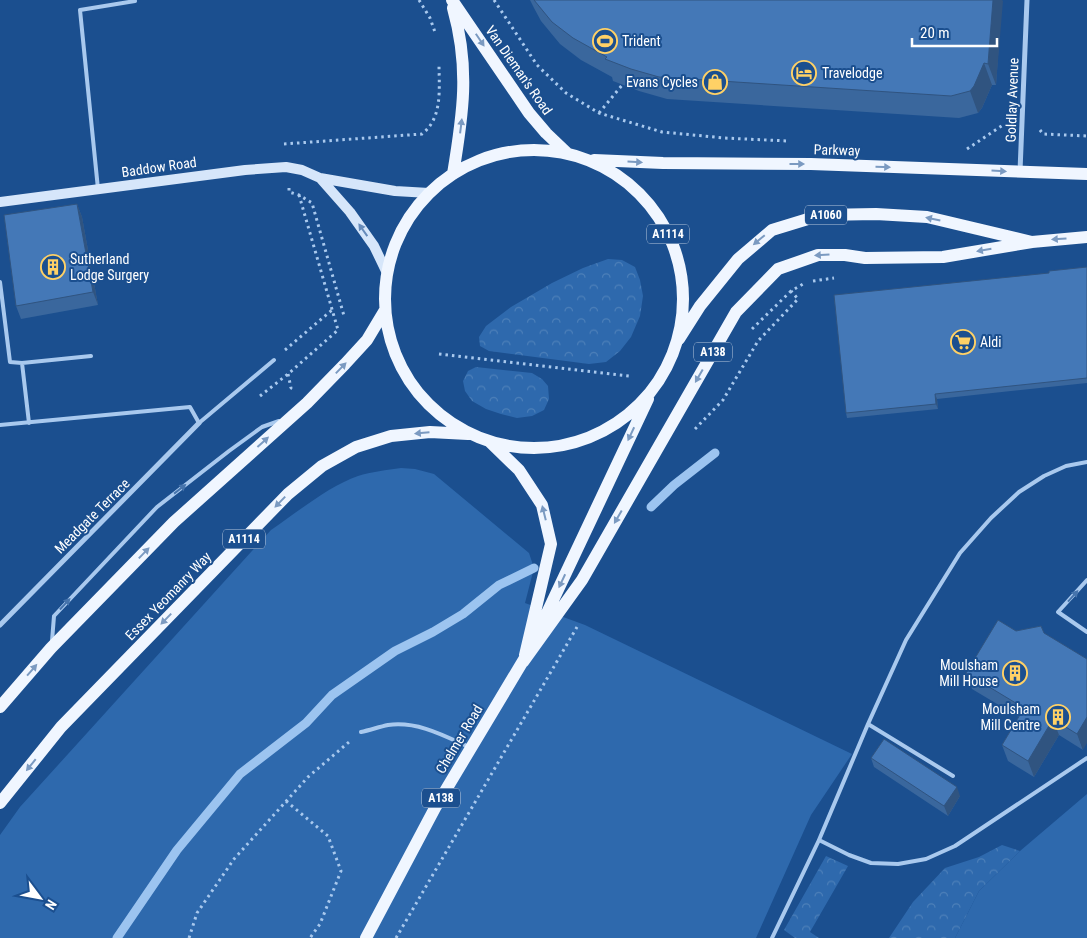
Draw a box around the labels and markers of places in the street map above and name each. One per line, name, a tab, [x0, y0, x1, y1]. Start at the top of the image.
sports icon: Trident	[592, 28, 618, 54]
place label: Trident	[622, 33, 661, 49]
hotel icon: Travelodge	[791, 60, 817, 86]
place label: Travelodge	[822, 65, 883, 81]
shop icon: Evans Cycles	[702, 69, 728, 95]
place label: Evans Cycles	[626, 74, 698, 90]
place label: Sutherland Lodge Surgery	[70, 251, 149, 283]
building icon: Sutherland Lodge Surgery	[40, 254, 66, 280]
supermarket icon: Aldi	[950, 329, 976, 355]
place label: Aldi	[980, 334, 1001, 350]
place label: Moulsham Mill House	[939, 657, 998, 689]
building icon: Moulsham Mill House	[1002, 660, 1028, 686]
place label: Moulsham Mill Centre	[980, 701, 1040, 733]
building icon: Moulsham Mill Centre	[1045, 704, 1071, 730]

